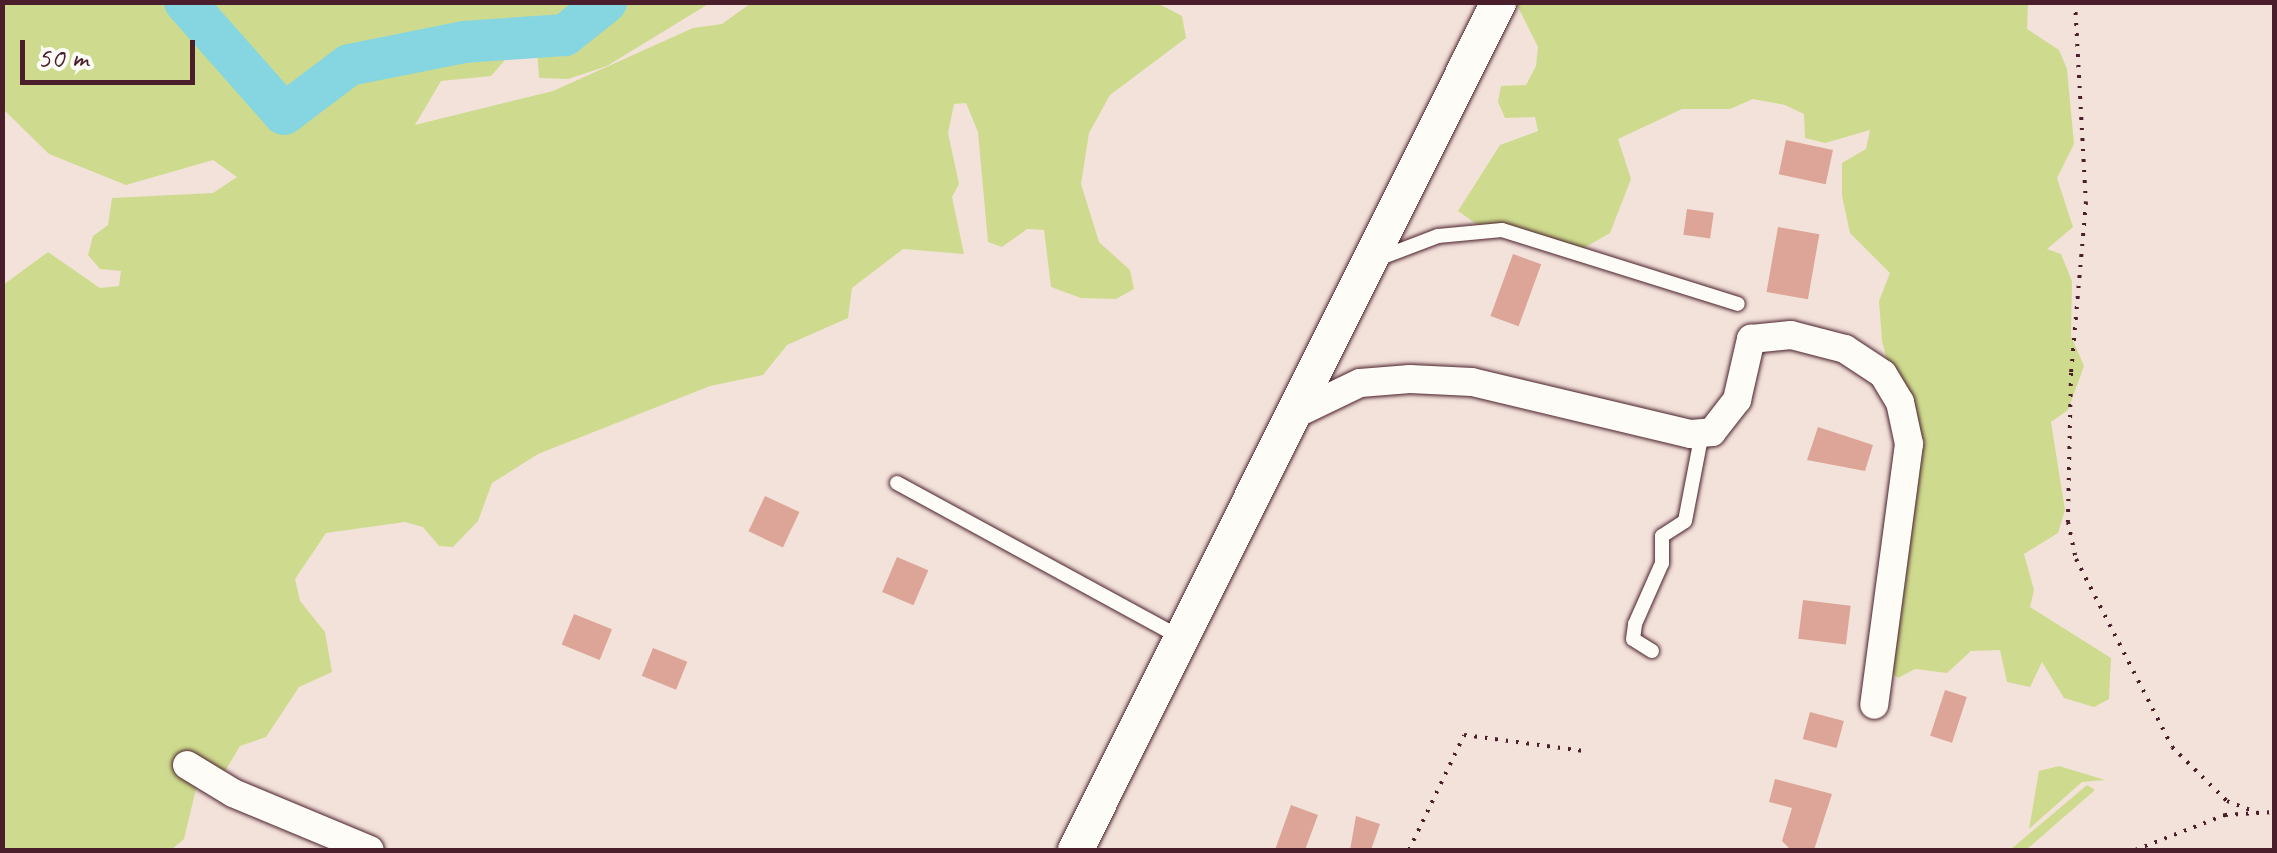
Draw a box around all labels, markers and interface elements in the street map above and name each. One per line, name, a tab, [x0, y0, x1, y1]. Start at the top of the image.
scale bar	[25, 20, 200, 82]
text: 50 m	[37, 38, 88, 76]

